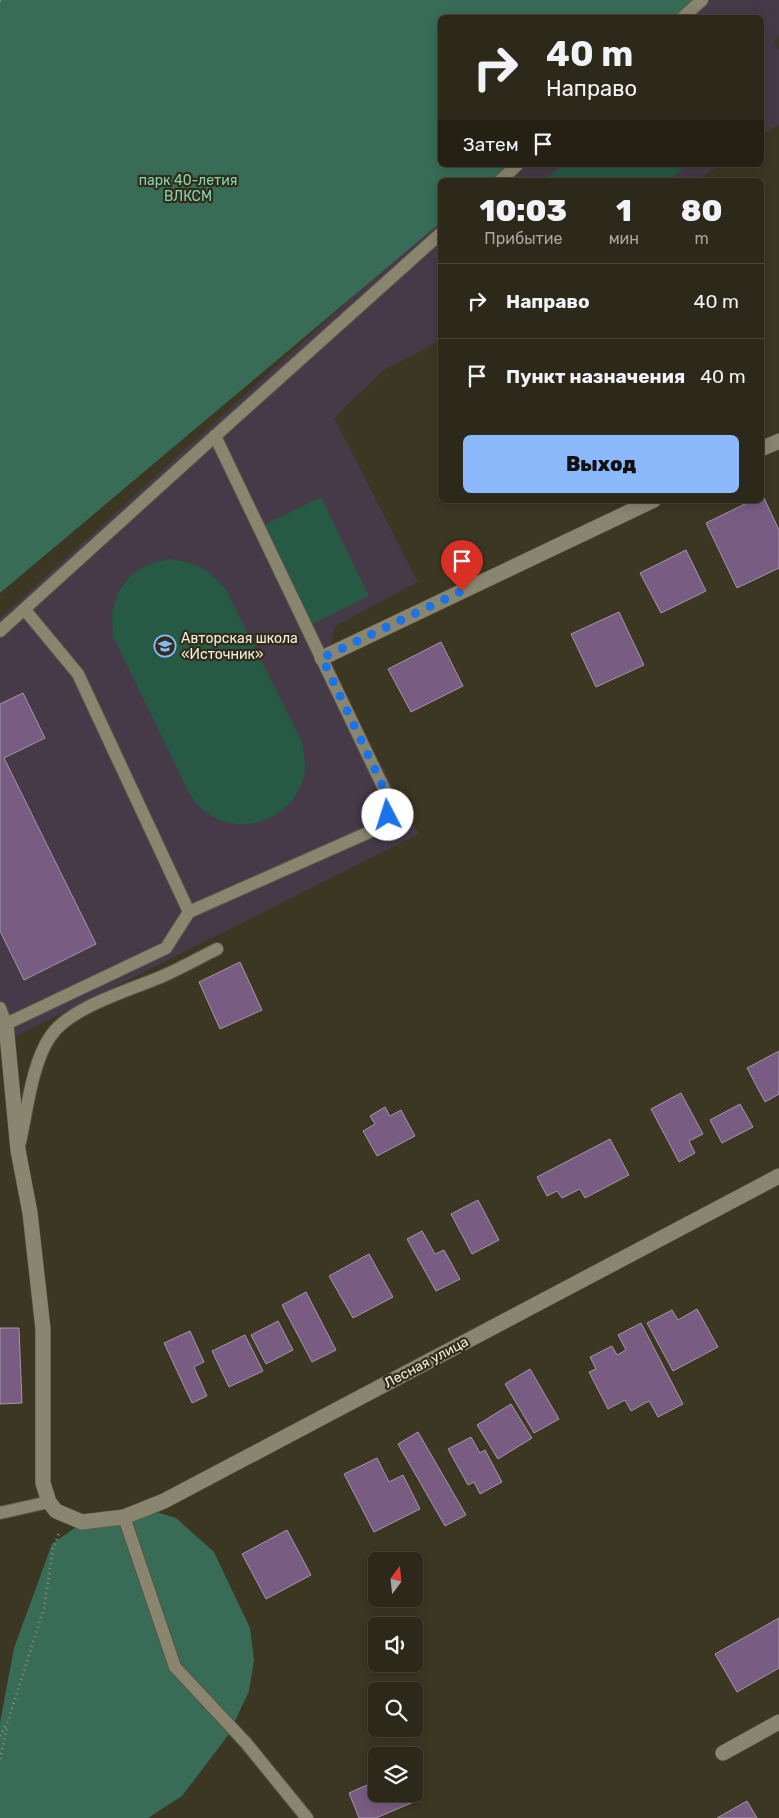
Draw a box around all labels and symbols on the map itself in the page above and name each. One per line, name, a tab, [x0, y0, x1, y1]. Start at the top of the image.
park label: парк 40-летия ВЛКСМ	[139, 172, 237, 205]
pin	[441, 540, 483, 591]
place label: Авторская школа «Источник»	[181, 630, 298, 663]
school or university icon: Авторская школа «Источник»	[153, 634, 177, 658]
position arrow	[361, 788, 413, 840]
street label: Лесная улица	[381, 1333, 471, 1392]
north arrow	[368, 1552, 422, 1608]

